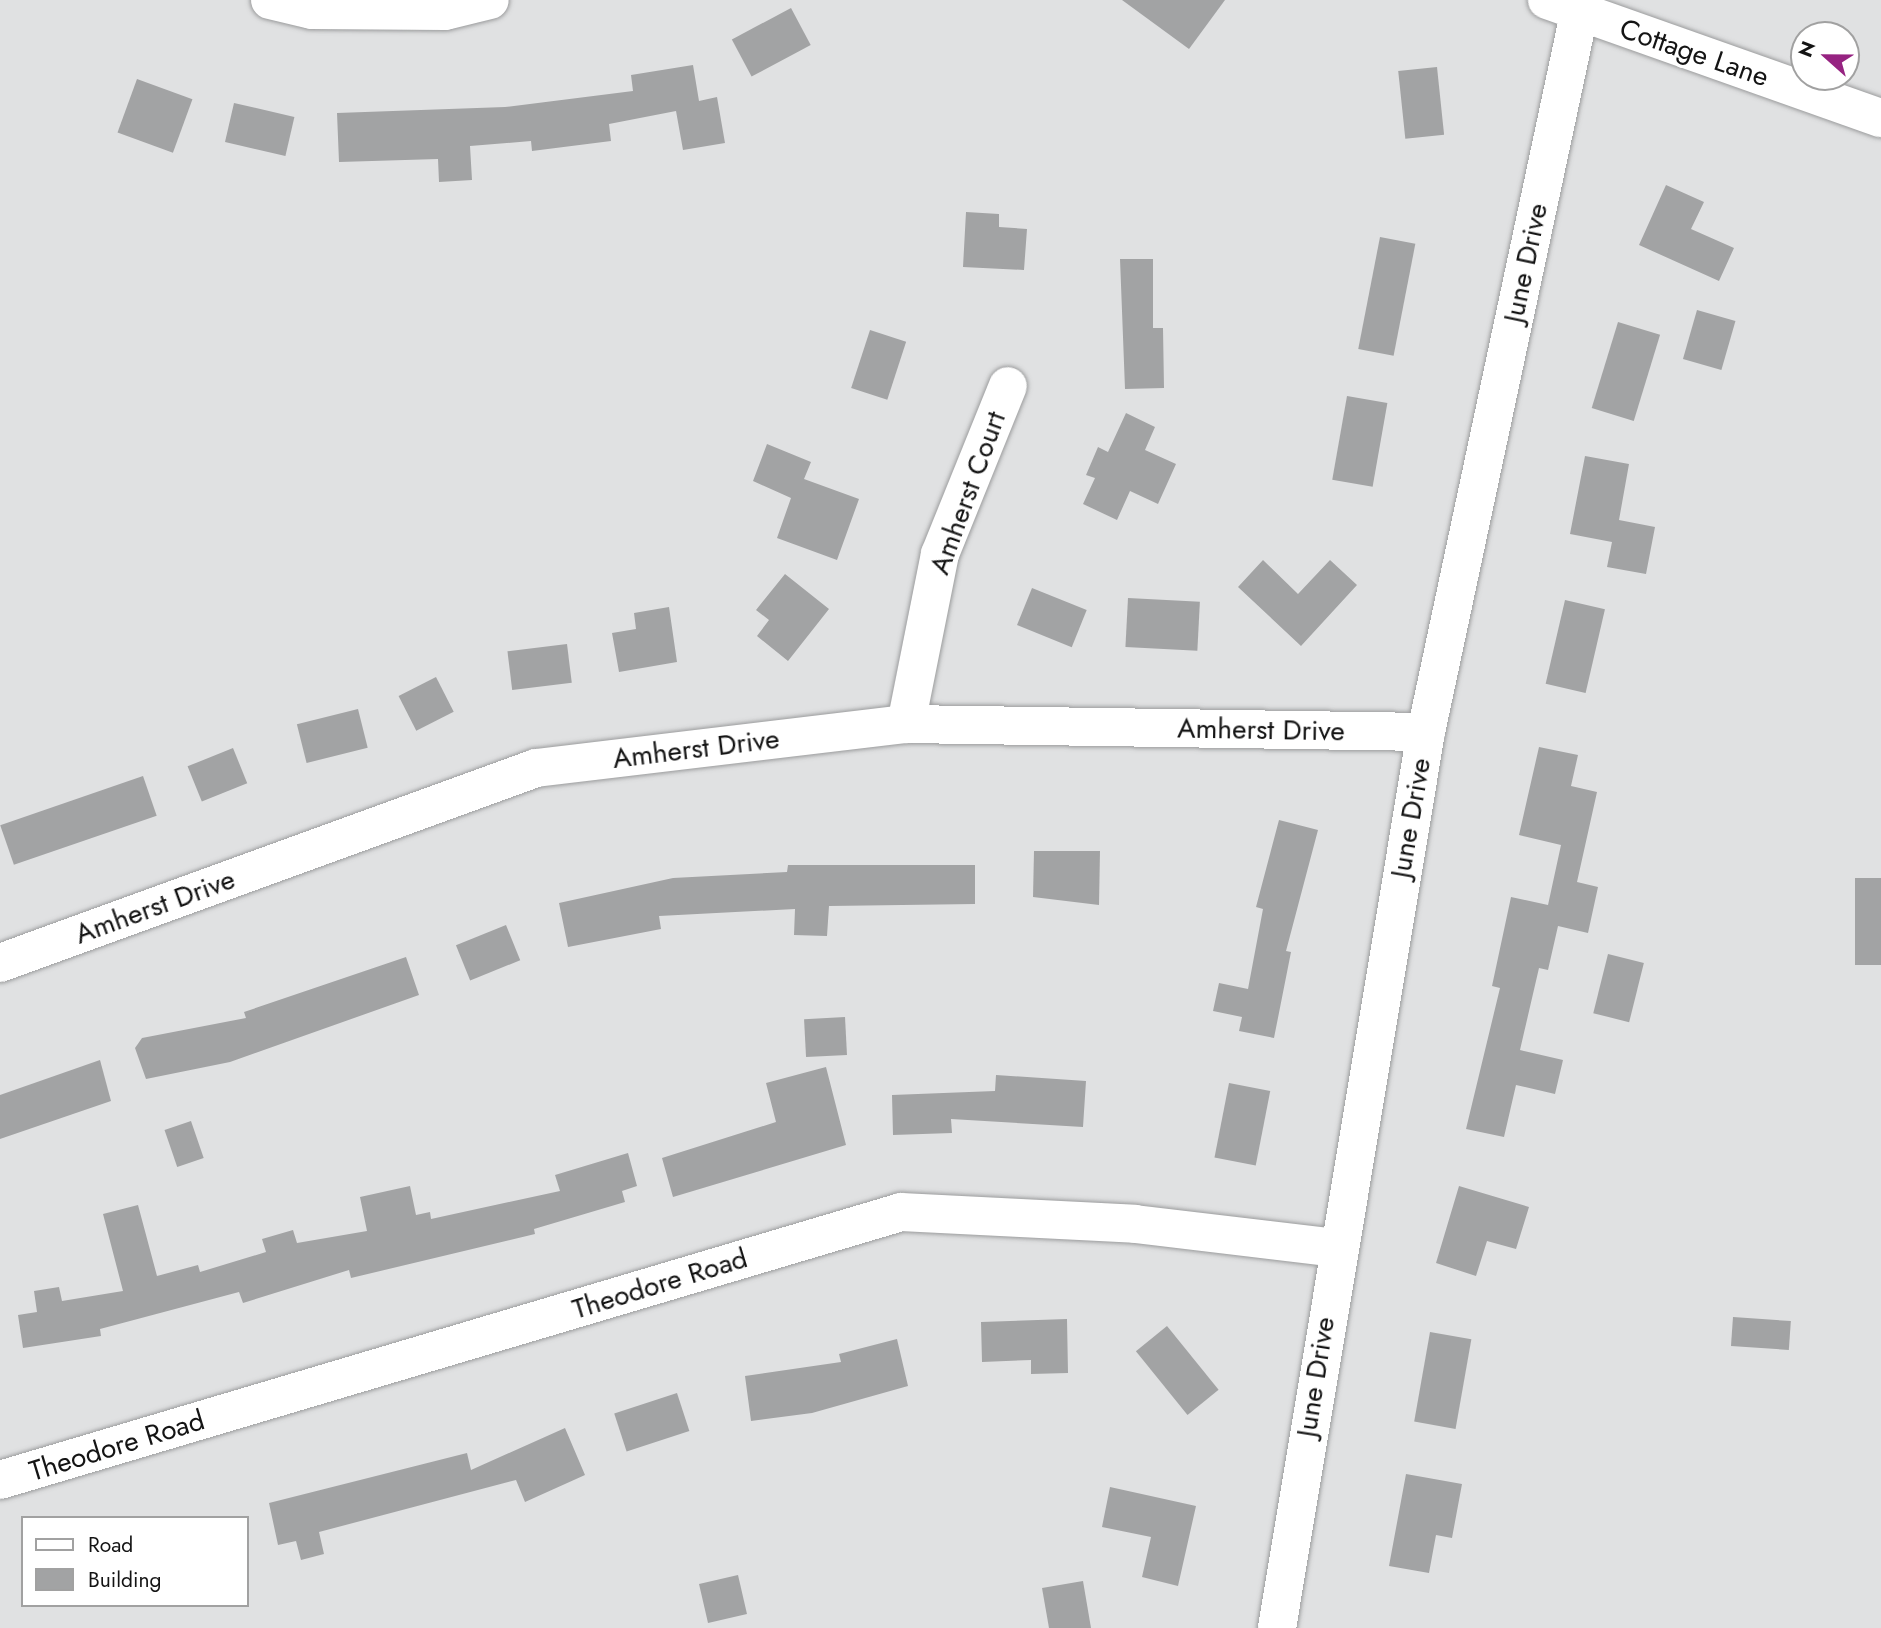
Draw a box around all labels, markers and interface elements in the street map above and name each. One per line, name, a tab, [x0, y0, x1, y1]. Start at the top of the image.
street label: Cottage Lane	[1615, 12, 1773, 94]
north arrow	[1790, 21, 1860, 91]
text: N	[1791, 37, 1822, 61]
street label: June Drive	[1497, 200, 1555, 326]
street label: Amherst Court	[923, 407, 1013, 579]
street label: Amherst Drive	[1177, 712, 1345, 748]
street label: Amherst Drive	[611, 722, 781, 776]
street label: June Drive	[1384, 755, 1438, 881]
street label: Amherst Drive	[70, 863, 240, 951]
street label: Theodore Road	[569, 1241, 751, 1327]
street label: June Drive	[1290, 1315, 1342, 1439]
street label: Theodore Road	[26, 1403, 208, 1489]
legend	[21, 1516, 248, 1607]
text: Road	[88, 1530, 133, 1560]
text: Building	[88, 1565, 161, 1595]

